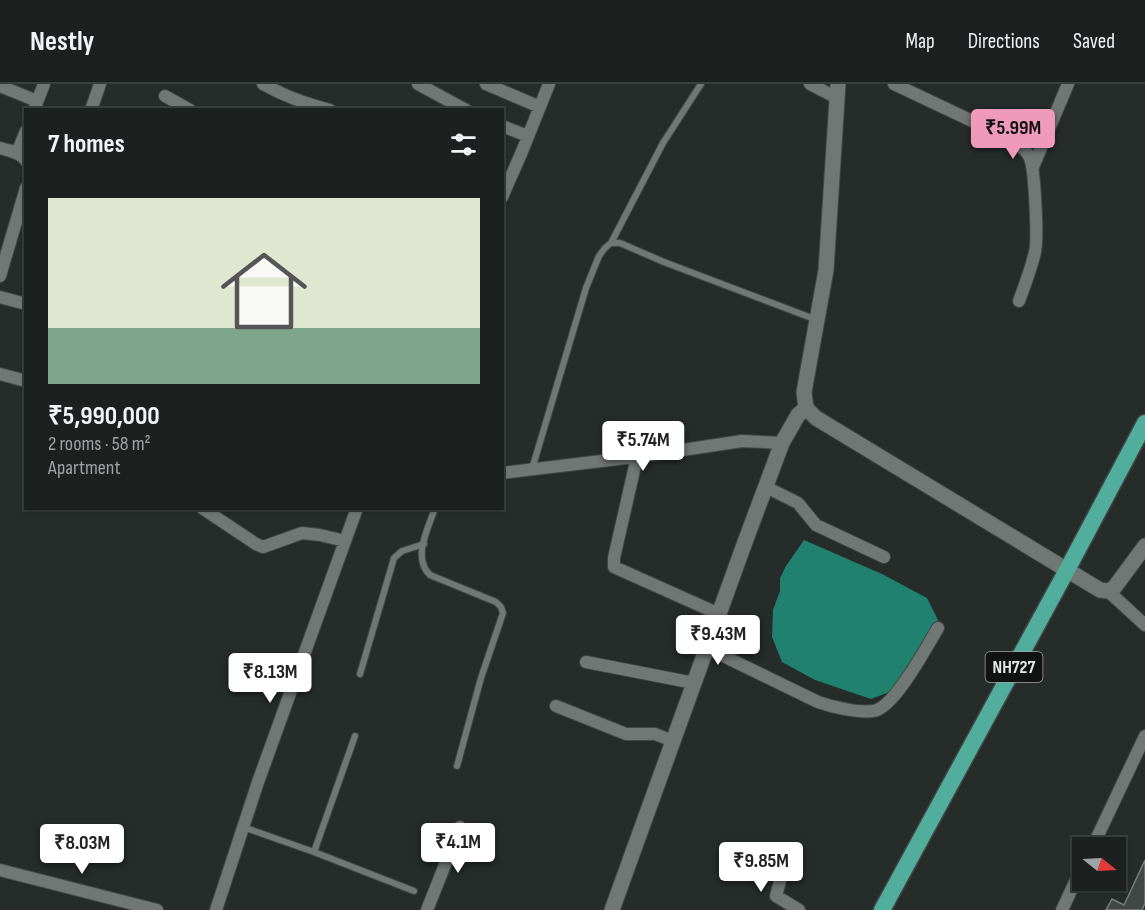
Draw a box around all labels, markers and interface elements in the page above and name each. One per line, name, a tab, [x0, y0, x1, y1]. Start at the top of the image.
text: Nestly	[30, 25, 94, 58]
text: Map	[905, 29, 935, 54]
text: Directions	[968, 29, 1040, 54]
text: Saved	[1073, 29, 1115, 54]
pin: ₹5.99M	[964, 109, 1062, 160]
text: ₹5.99M	[985, 116, 1041, 140]
icon: filters	[447, 128, 480, 161]
text: 7 homes	[48, 129, 125, 160]
icon: home	[210, 237, 318, 345]
text: ₹5,990,000	[48, 401, 160, 432]
pin: ₹5.74M	[594, 421, 692, 472]
text: ₹5.74M	[616, 428, 670, 452]
text: 2 rooms · 58 m²	[48, 432, 151, 456]
text: Apartment	[48, 456, 121, 480]
pin: ₹9.43M	[669, 615, 767, 666]
text: ₹9.43M	[690, 622, 746, 646]
road number: NH727	[986, 652, 1042, 682]
pin: ₹8.13M	[221, 653, 319, 704]
text: ₹8.13M	[243, 660, 297, 684]
pin: ₹4.1M	[416, 823, 500, 874]
pin: ₹8.03M	[33, 824, 131, 875]
text: ₹4.1M	[435, 830, 481, 854]
text: ₹8.03M	[54, 831, 110, 855]
north arrow	[1072, 837, 1126, 891]
map controls	[1072, 837, 1126, 891]
pin: ₹9.85M	[712, 842, 810, 893]
text: ₹9.85M	[733, 849, 789, 873]

